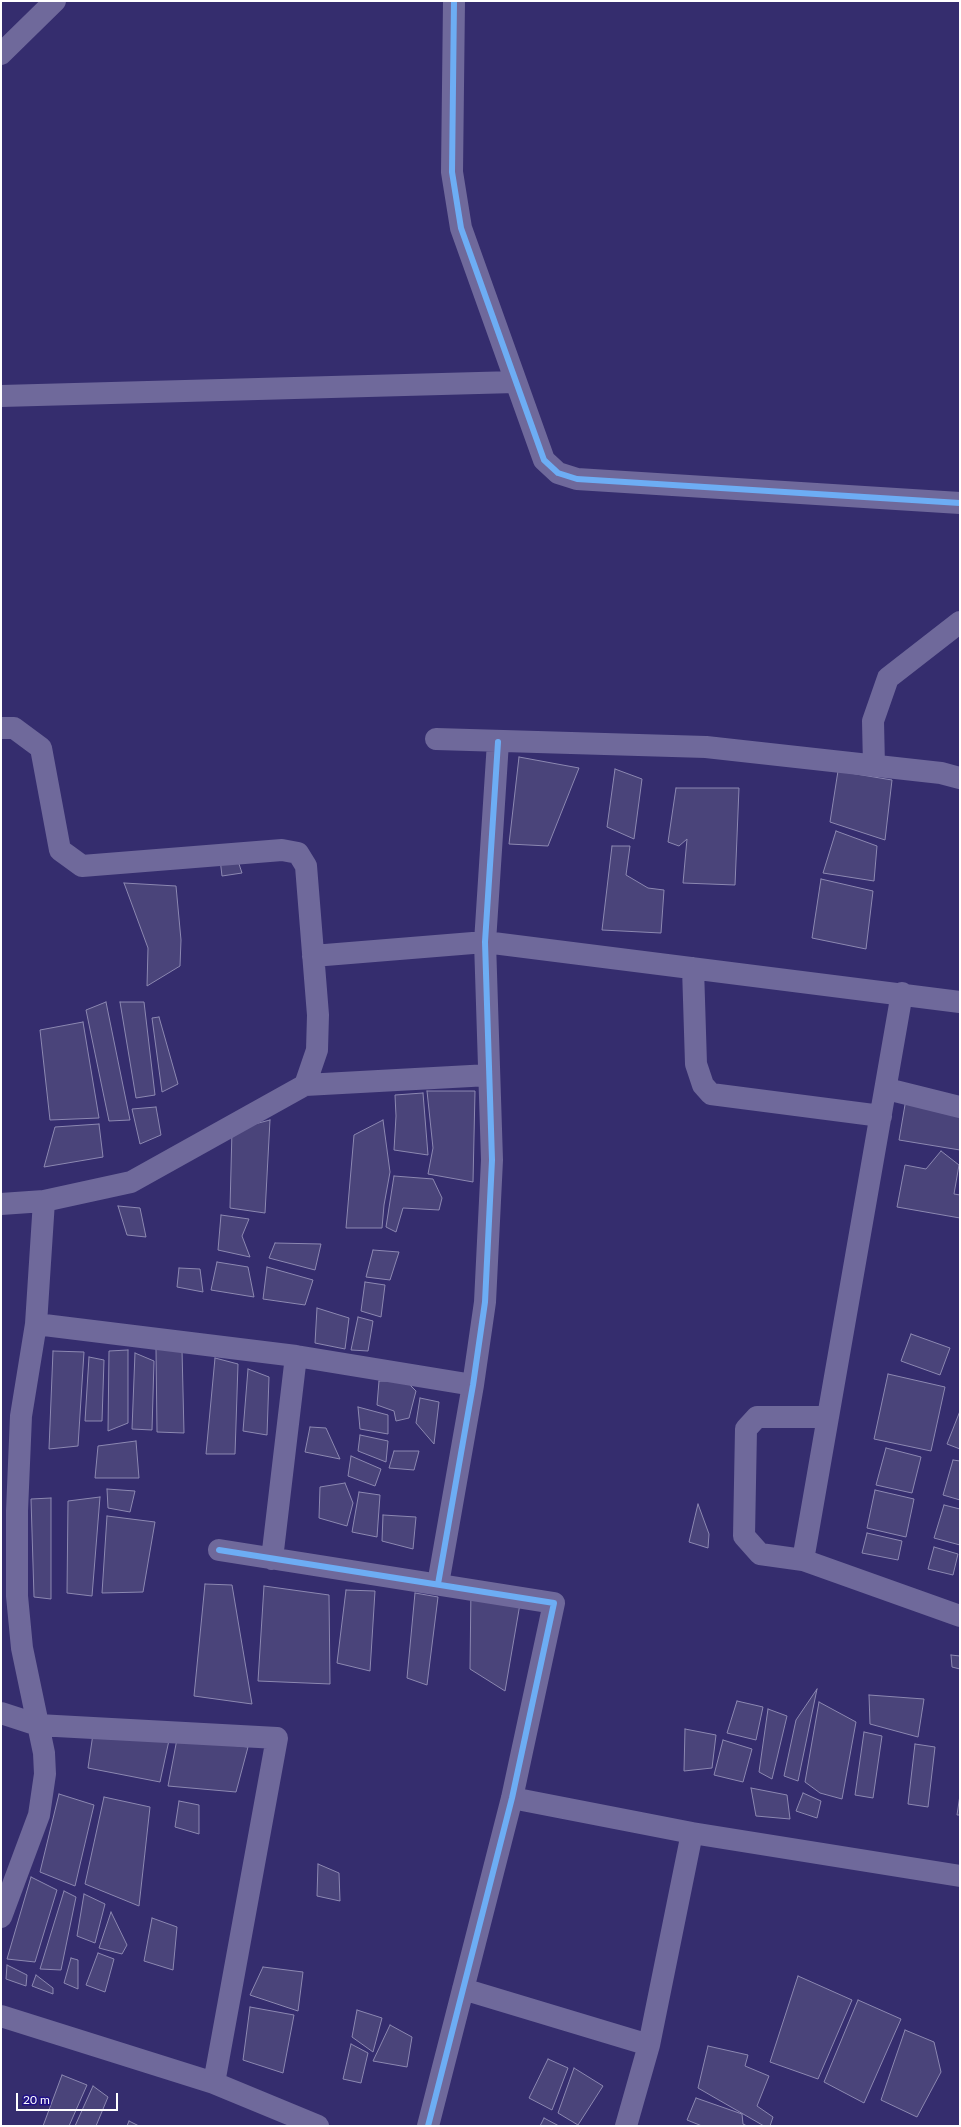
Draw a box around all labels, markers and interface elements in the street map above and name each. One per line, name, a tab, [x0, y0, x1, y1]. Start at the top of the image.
scale bar	[18, 2085, 120, 2111]
text: 20 m	[23, 2092, 50, 2107]

